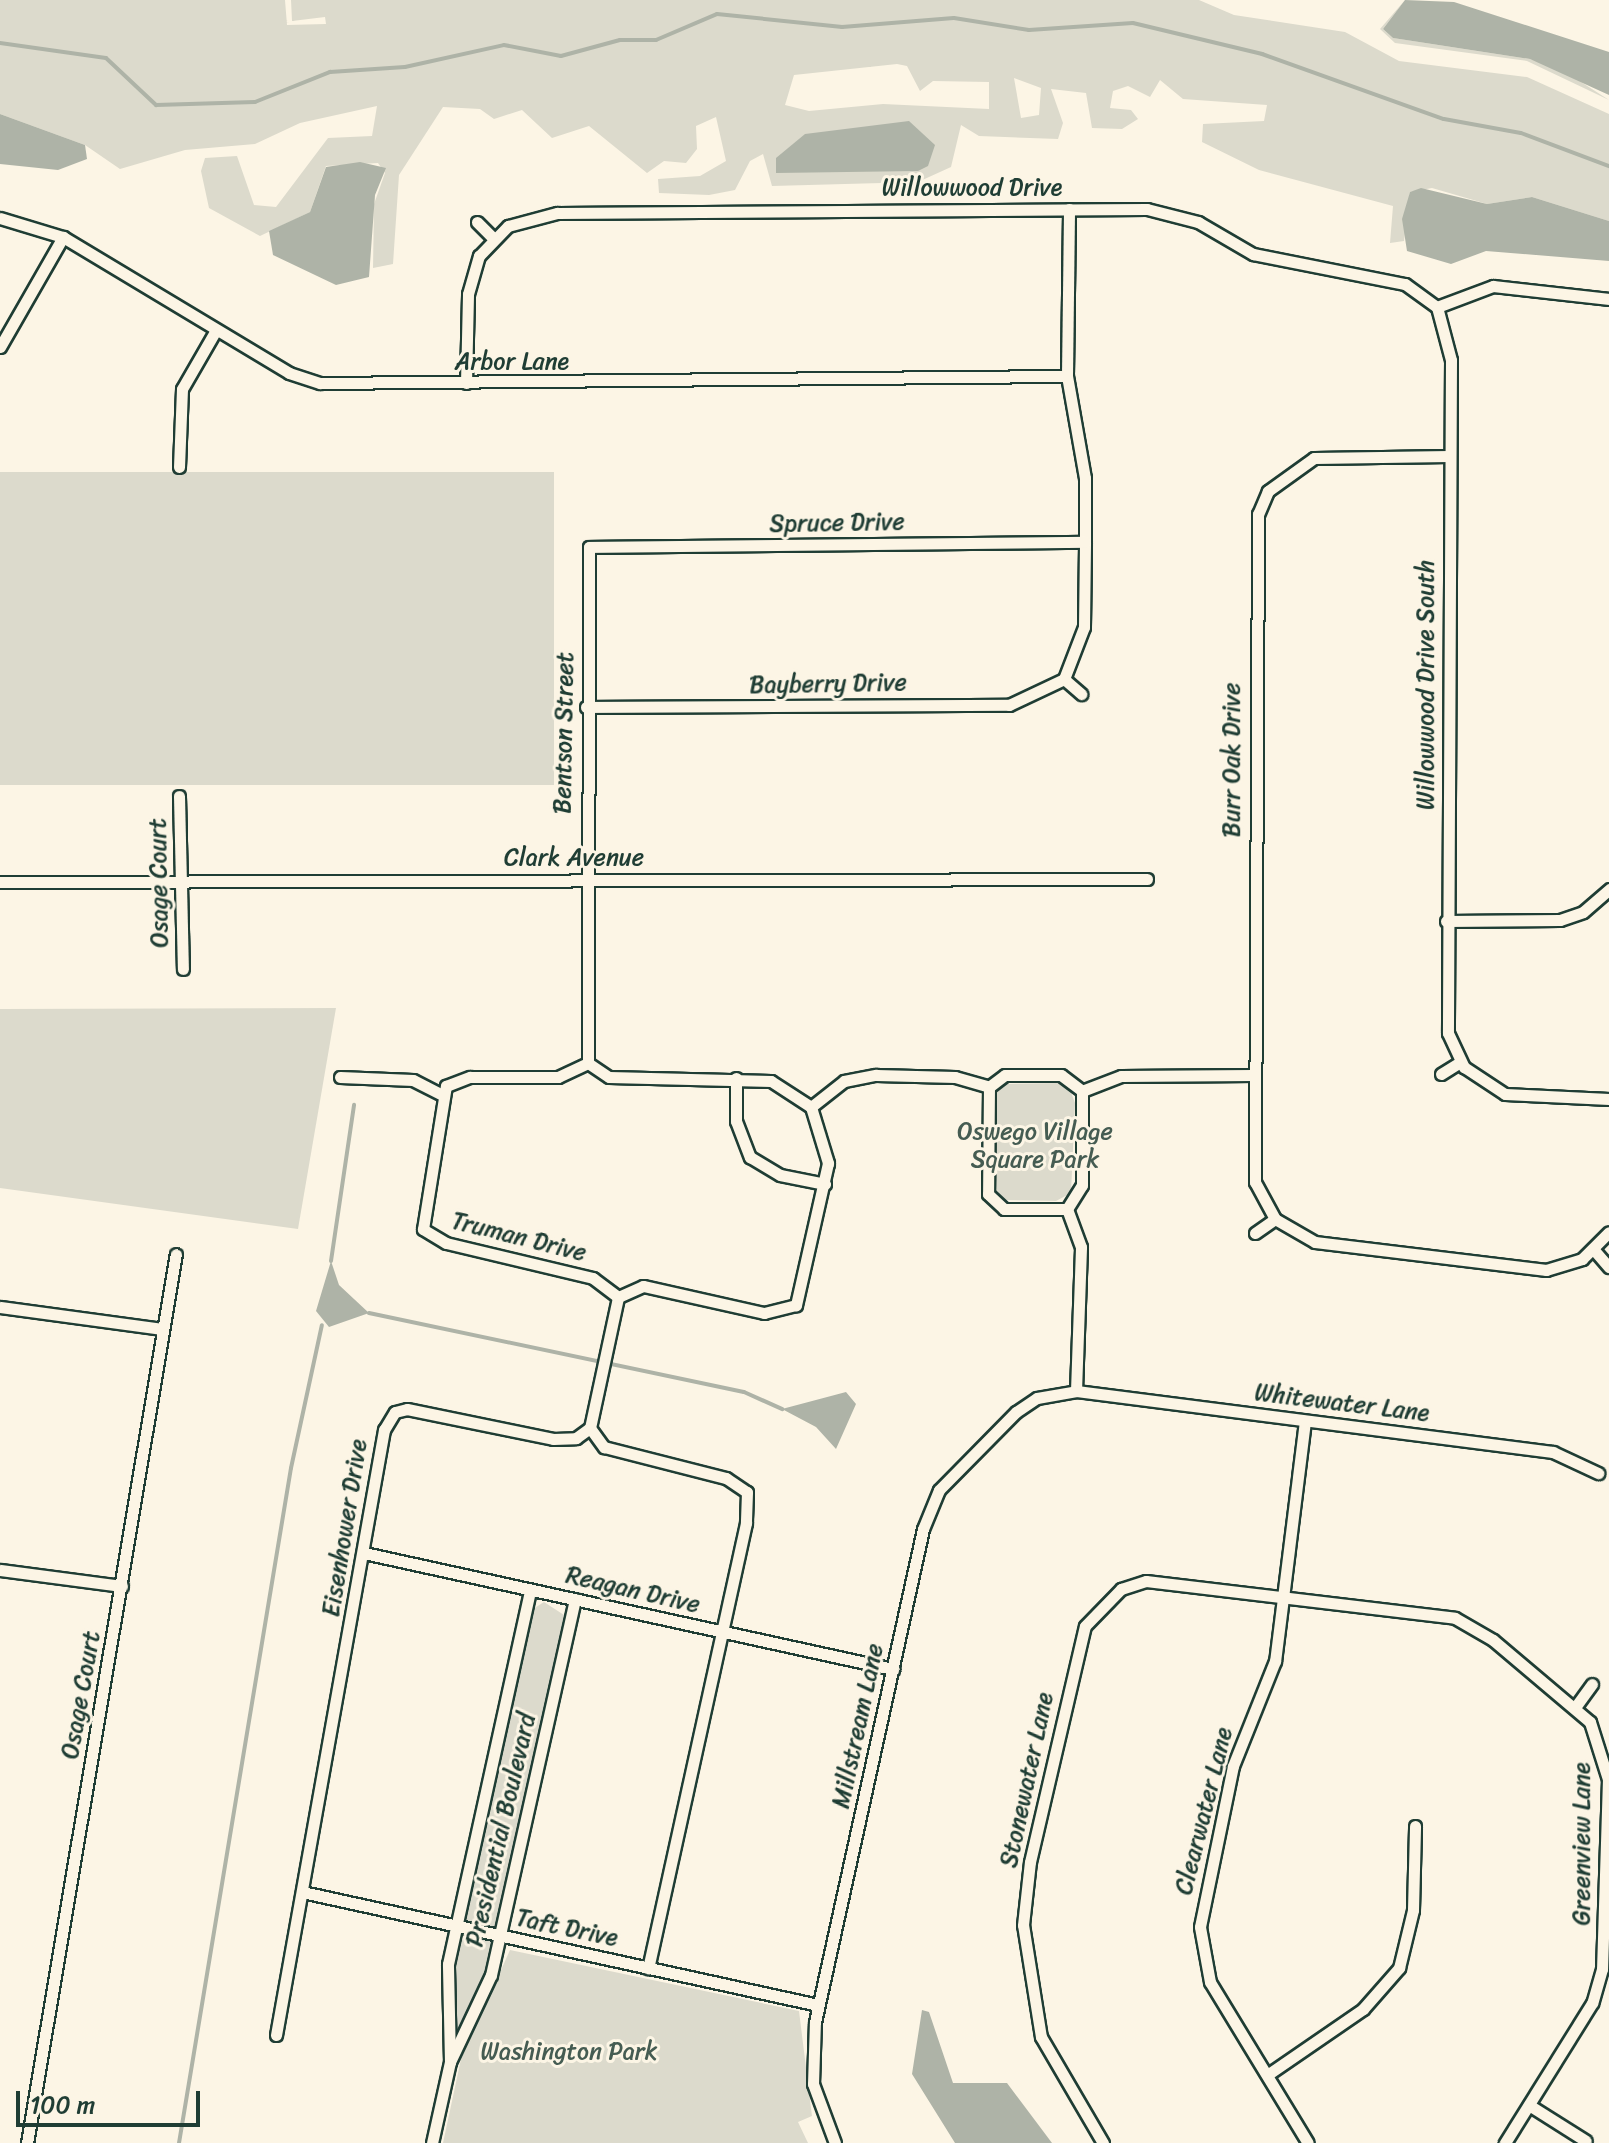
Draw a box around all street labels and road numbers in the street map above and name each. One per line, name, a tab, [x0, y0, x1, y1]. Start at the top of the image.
street label: Willowwood Drive	[881, 174, 1063, 202]
street label: Arbor Lane	[454, 348, 570, 376]
street label: Spruce Drive	[769, 507, 905, 539]
street label: Willowwood Drive South	[1412, 560, 1440, 810]
street label: Bentson Street	[548, 652, 580, 814]
street label: Bayberry Drive	[749, 668, 907, 700]
street label: Burr Oak Drive	[1218, 683, 1246, 837]
street label: Osage Court	[143, 818, 175, 948]
street label: Clark Avenue	[504, 844, 644, 872]
street label: Truman Drive	[449, 1206, 589, 1268]
street label: Whitewater Lane	[1253, 1378, 1431, 1428]
street label: Eisenhower Drive	[317, 1437, 373, 1619]
street label: Reagan Drive	[563, 1561, 703, 1619]
street label: Osage Court	[56, 1629, 106, 1761]
street label: Millstream Lane	[827, 1641, 889, 1811]
street label: Stonewater Lane	[994, 1689, 1060, 1871]
street label: Presidential Boulevard	[460, 1711, 542, 1949]
street label: Clearwater Lane	[1169, 1724, 1239, 1898]
street label: Greenview Lane	[1568, 1762, 1596, 1926]
street label: Taft Drive	[513, 1903, 621, 1953]

